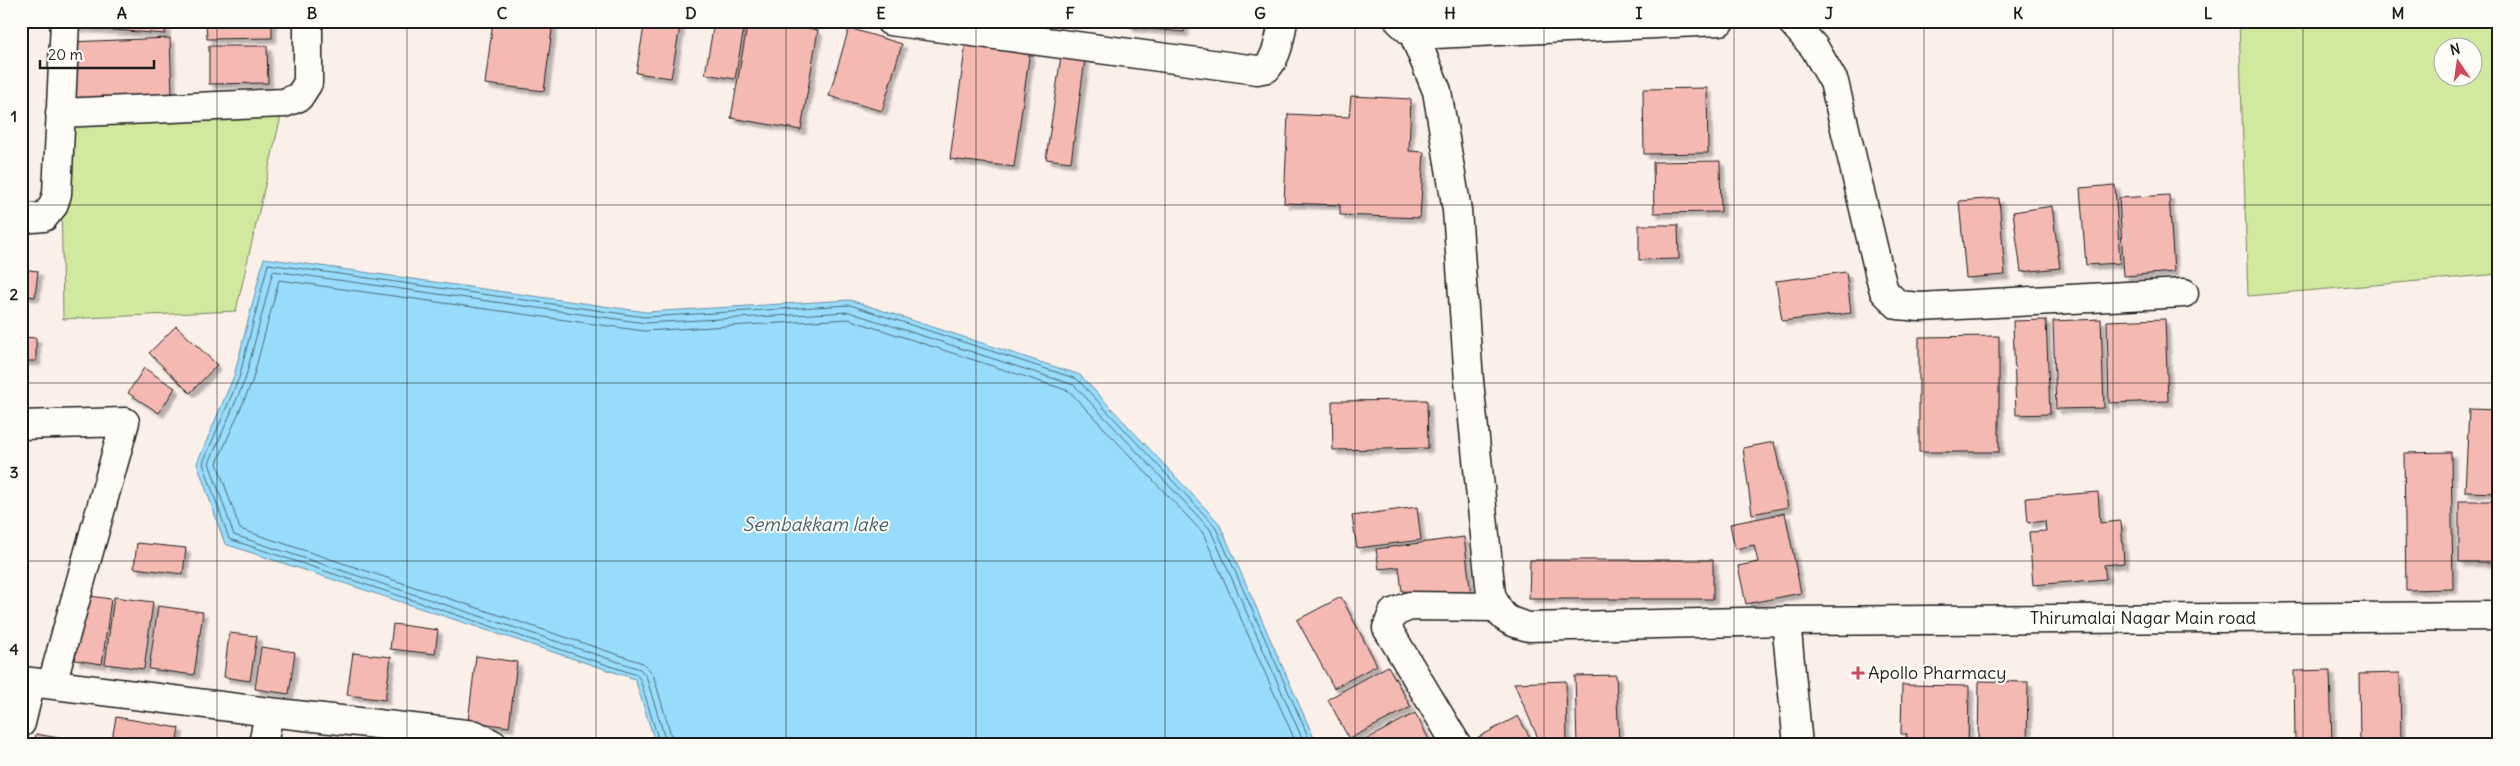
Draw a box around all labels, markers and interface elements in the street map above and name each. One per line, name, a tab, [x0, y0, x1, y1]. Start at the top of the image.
text: A	[117, 3, 127, 23]
text: B	[307, 3, 318, 23]
text: C	[497, 3, 508, 23]
text: D	[685, 3, 697, 23]
text: E	[876, 3, 886, 23]
text: F	[1065, 3, 1075, 23]
text: G	[1254, 3, 1266, 23]
text: H	[1444, 3, 1456, 23]
text: I	[1636, 3, 1643, 23]
text: J	[1825, 3, 1834, 23]
text: K	[2013, 3, 2023, 23]
text: L	[2204, 3, 2213, 23]
text: M	[2392, 3, 2405, 23]
scale bar	[40, 38, 154, 70]
north arrow	[2432, 38, 2482, 88]
text: N	[2448, 39, 2462, 59]
text: 20 m	[48, 45, 83, 64]
text: 1	[11, 106, 17, 126]
text: 2	[10, 284, 19, 304]
text: 3	[9, 462, 19, 482]
water label: Sembakkam lake	[743, 512, 889, 536]
street label: Thirumalai Nagar Main road	[2030, 606, 2257, 629]
text: 4	[9, 639, 19, 659]
place label: Apollo Pharmacy	[1868, 661, 2007, 684]
marker: Apollo Pharmacy	[1852, 667, 1864, 679]

